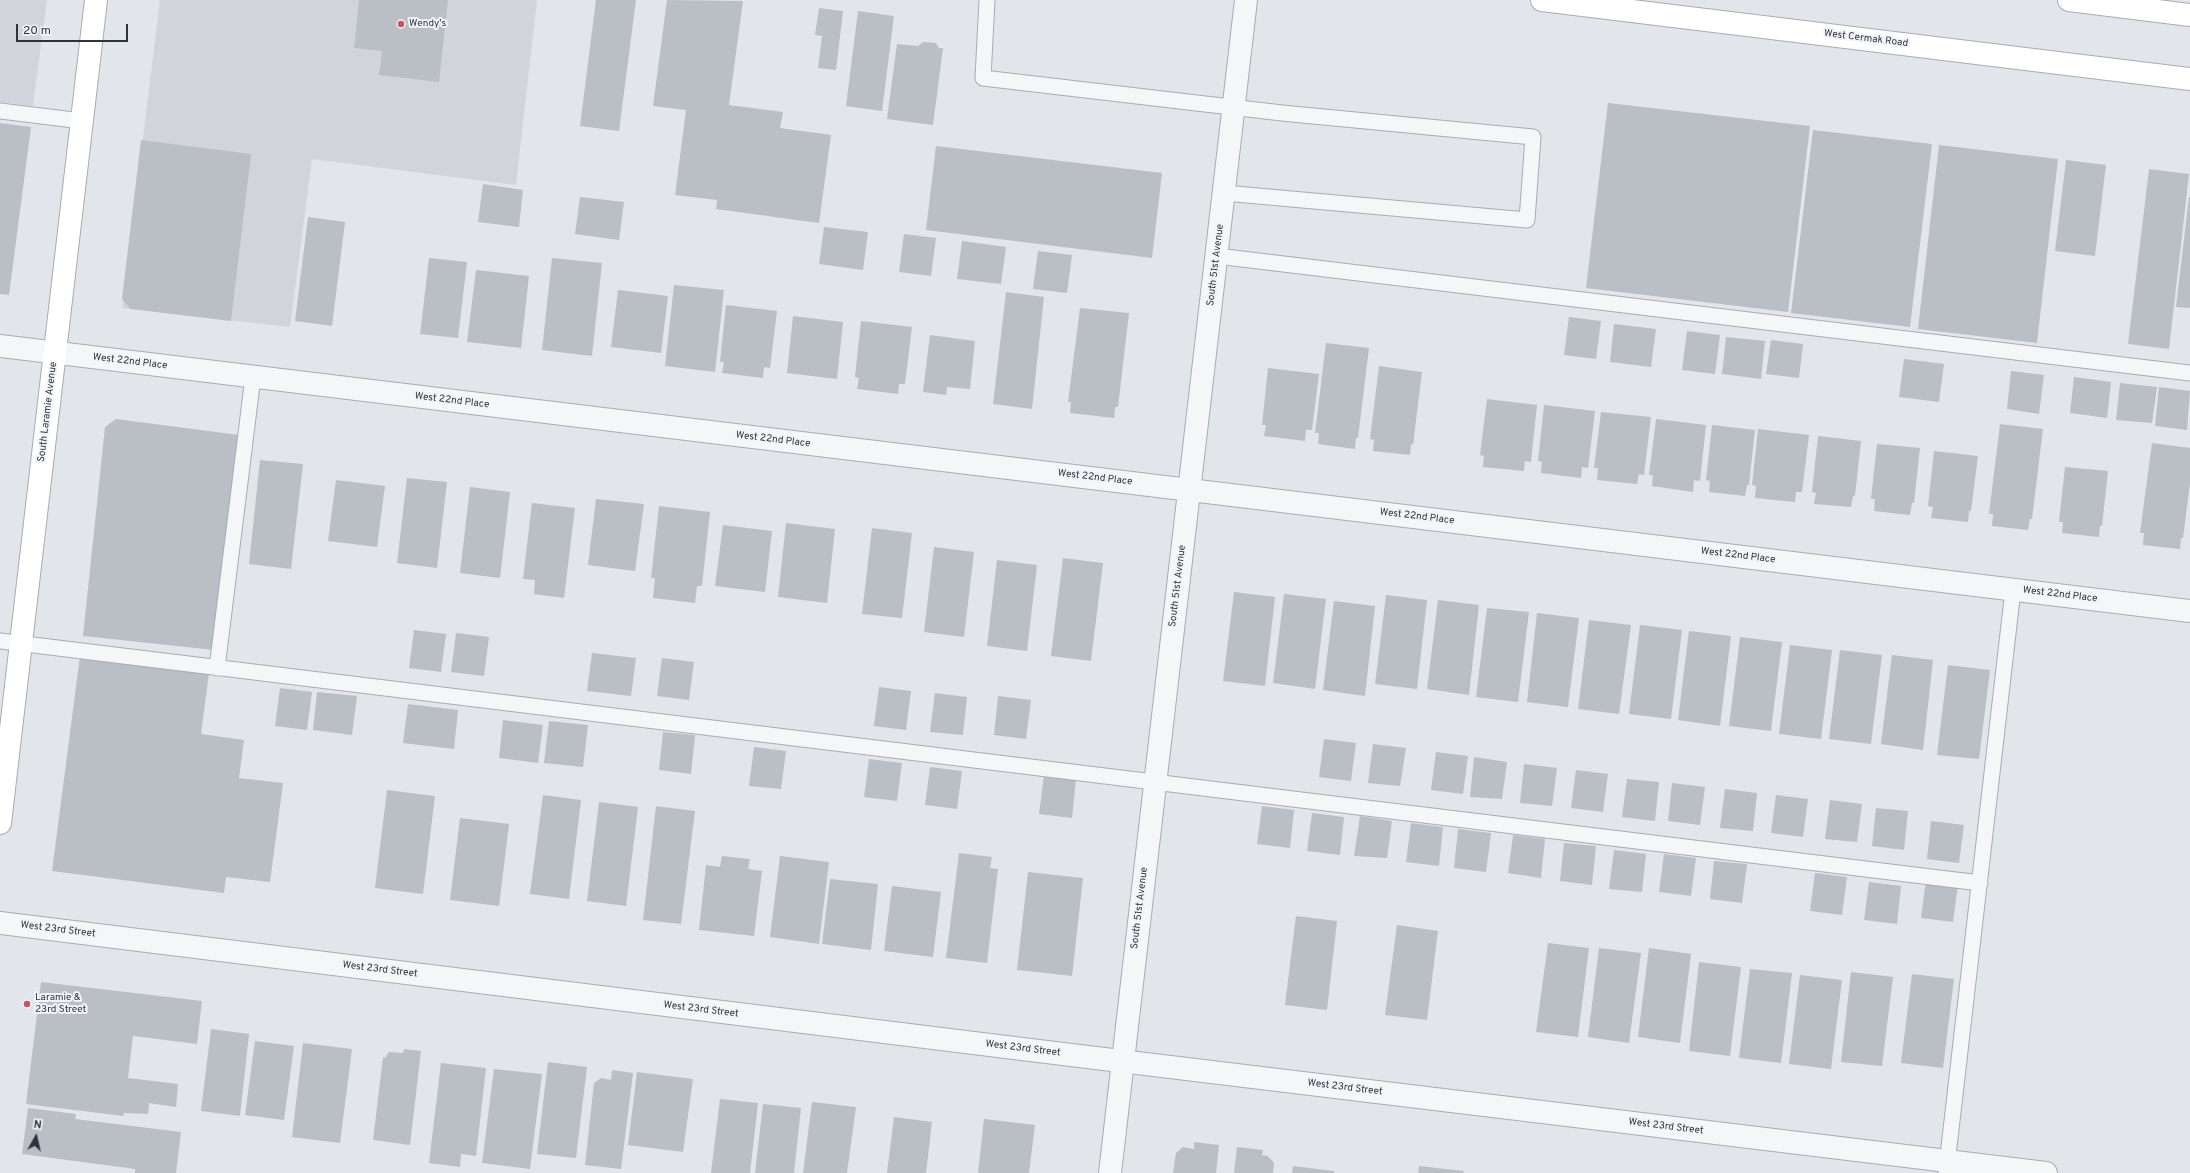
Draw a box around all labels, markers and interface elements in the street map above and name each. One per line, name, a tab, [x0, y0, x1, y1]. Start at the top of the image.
scale bar	[18, 16, 130, 42]
place label: Wendy's	[409, 18, 446, 30]
marker: Wendy's	[396, 19, 406, 29]
text: 20 m	[23, 23, 51, 39]
street label: West Cermak Road	[1823, 28, 1909, 50]
street label: South 51st Avenue	[1205, 223, 1227, 307]
street label: West 22nd Place	[92, 351, 168, 373]
street label: South Laramie Avenue	[36, 361, 60, 463]
street label: West 22nd Place	[414, 390, 490, 412]
street label: West 22nd Place	[735, 429, 811, 451]
street label: West 22nd Place	[1057, 467, 1133, 489]
street label: West 22nd Place	[1379, 506, 1455, 528]
street label: South 51st Avenue	[1167, 544, 1189, 628]
street label: West 22nd Place	[1700, 545, 1776, 567]
street label: West 22nd Place	[2022, 584, 2098, 606]
street label: South 51st Avenue	[1129, 866, 1151, 950]
street label: West 23rd Street	[20, 919, 96, 941]
street label: West 23rd Street	[342, 959, 418, 981]
place label: Laramie & 23rd Street	[35, 992, 86, 1016]
marker: Laramie & 23rd Street	[22, 999, 32, 1009]
street label: West 23rd Street	[663, 999, 739, 1021]
street label: West 23rd Street	[985, 1038, 1061, 1060]
street label: West 23rd Street	[1307, 1077, 1383, 1099]
street label: West 23rd Street	[1628, 1116, 1704, 1138]
north arrow	[16, 1117, 56, 1157]
text: N	[33, 1118, 43, 1133]

